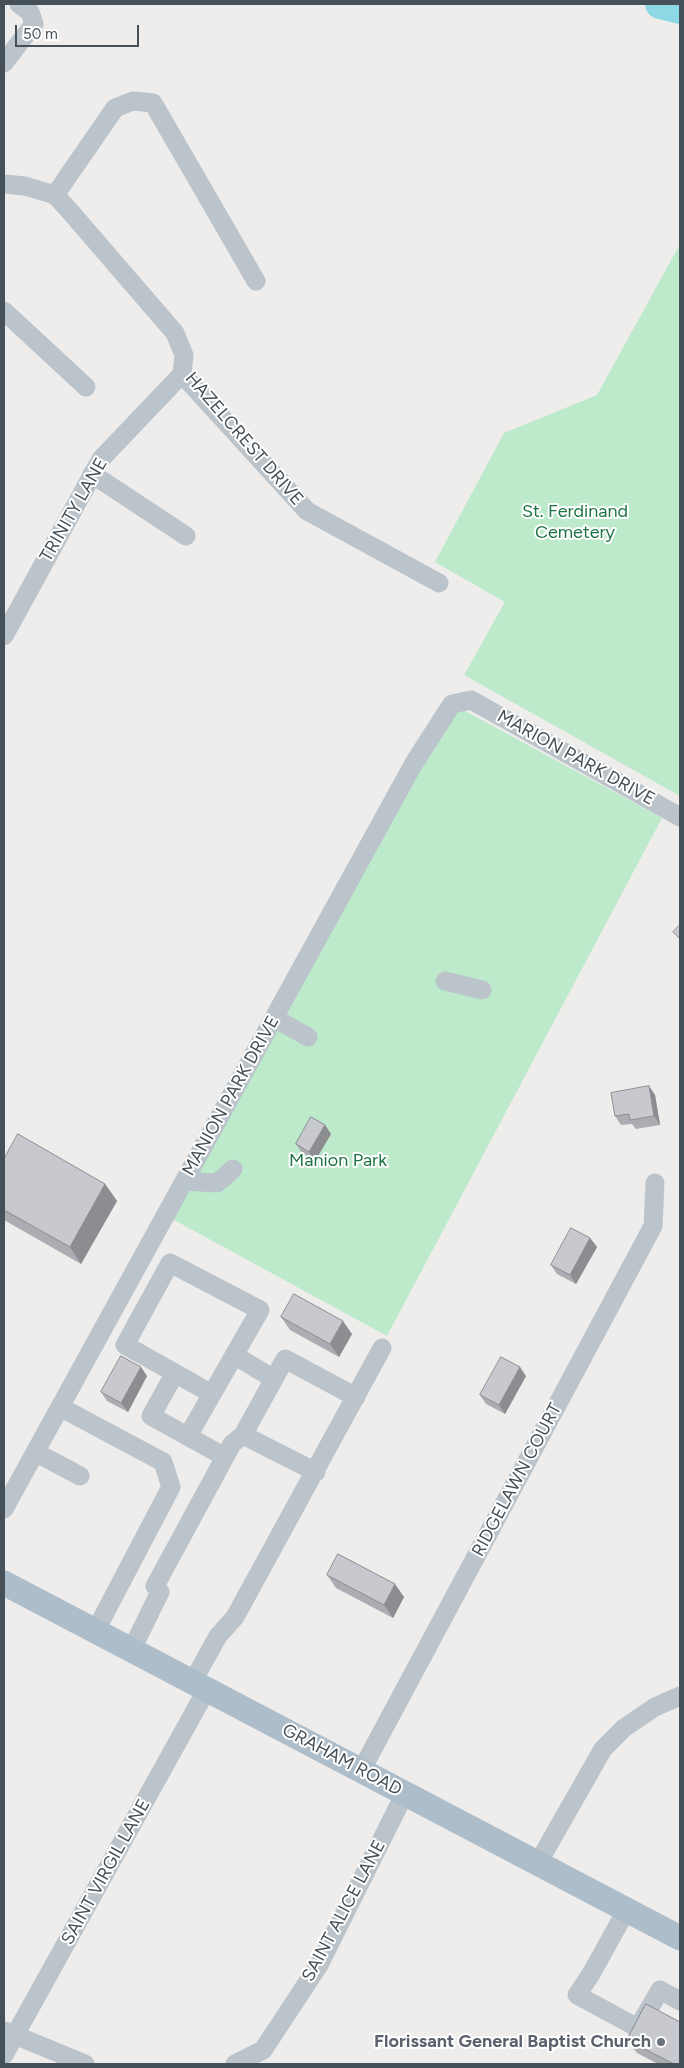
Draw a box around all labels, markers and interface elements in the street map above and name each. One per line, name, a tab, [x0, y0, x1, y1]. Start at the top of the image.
scale bar	[18, 15, 141, 47]
text: 50 m	[23, 25, 58, 43]
street label: HAZELCREST DRIVE	[180, 368, 308, 510]
street label: TRINITY LANE	[36, 454, 112, 566]
park label: St. Ferdinand Cemetery	[522, 501, 628, 544]
street label: MARION PARK DRIVE	[493, 706, 659, 810]
street label: MANION PARK DRIVE	[178, 1012, 284, 1180]
park label: Manion Park	[289, 1150, 387, 1172]
street label: RIDGELAWN COURT	[467, 1400, 567, 1560]
street label: GRAHAM ROAD	[279, 1719, 405, 1801]
street label: SAINT VIRGIL LANE	[57, 1795, 155, 1949]
street label: SAINT ALICE LANE	[298, 1837, 390, 1985]
place label: Florissant General Baptist Church	[374, 2031, 651, 2053]
marker: Florissant General Baptist Church	[655, 2036, 667, 2048]

